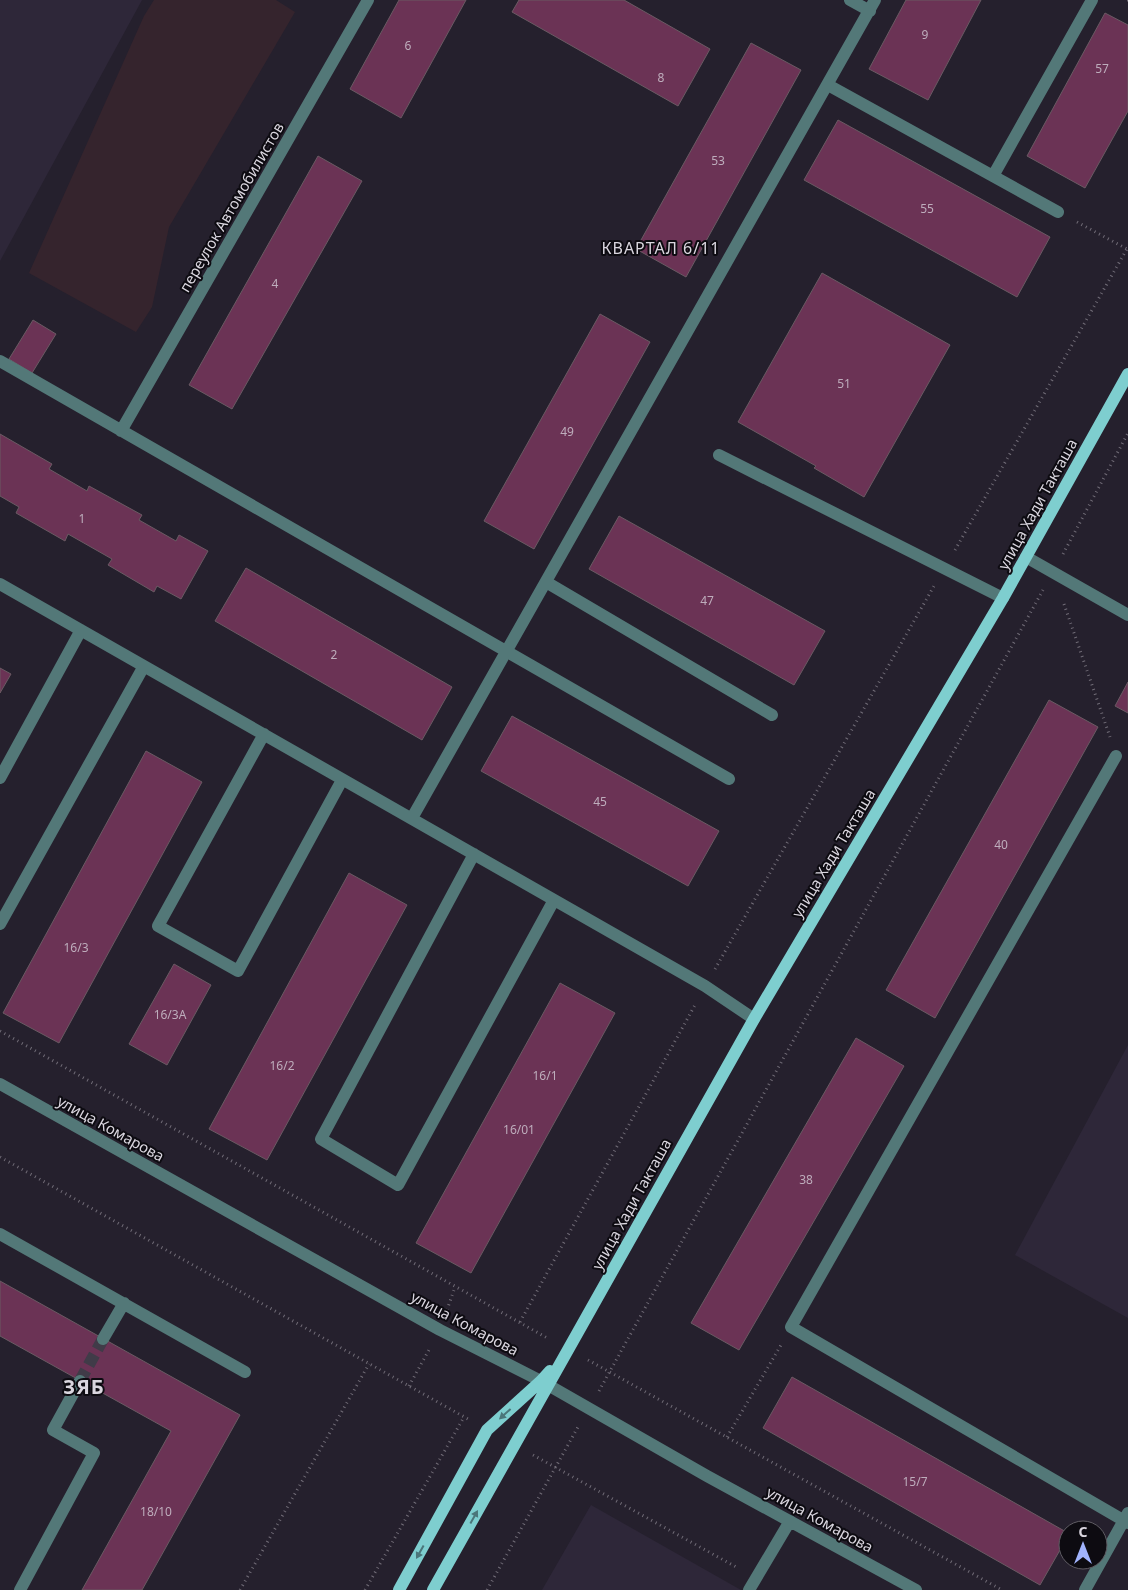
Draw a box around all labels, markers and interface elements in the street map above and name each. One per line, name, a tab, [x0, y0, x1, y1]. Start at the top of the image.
house number: 9	[922, 26, 929, 43]
house number: 6	[405, 37, 412, 54]
house number: 57	[1095, 60, 1109, 77]
house number: 8	[658, 69, 665, 86]
street label: переулок Автомобилистов	[174, 119, 288, 295]
house number: 53	[711, 152, 725, 169]
house number: 55	[920, 200, 934, 217]
district label: КВАРТАЛ 6/11	[601, 237, 721, 259]
house number: 4	[272, 275, 279, 292]
house number: 51	[837, 375, 851, 392]
house number: 49	[560, 423, 574, 440]
street label: улица Хади Такташа	[993, 435, 1081, 573]
house number: 1	[79, 510, 85, 527]
house number: 47	[700, 592, 714, 609]
house number: 2	[331, 646, 338, 663]
street label: улица Хади Такташа	[787, 785, 879, 921]
house number: 45	[593, 793, 607, 810]
house number: 40	[994, 836, 1008, 853]
house number: 16/3	[63, 939, 89, 956]
house number: 16/3А	[154, 1006, 187, 1023]
house number: 16/2	[269, 1057, 295, 1074]
house number: 16/1	[532, 1067, 558, 1084]
street label: улица Комарова	[54, 1090, 168, 1166]
house number: 16/01	[503, 1121, 535, 1138]
street label: улица Хади Такташа	[587, 1135, 675, 1273]
house number: 38	[799, 1171, 813, 1188]
street label: улица Комарова	[408, 1286, 522, 1360]
district label: ЗЯБ	[63, 1373, 105, 1400]
one-way arrow	[500, 1408, 512, 1420]
house number: 15/7	[902, 1473, 928, 1490]
street label: улица Комарова	[763, 1481, 877, 1557]
house number: 18/10	[140, 1503, 172, 1520]
one-way arrow	[470, 1510, 478, 1524]
north arrow	[1058, 1520, 1108, 1570]
text: С	[1078, 1522, 1088, 1541]
one-way arrow	[416, 1545, 425, 1558]

